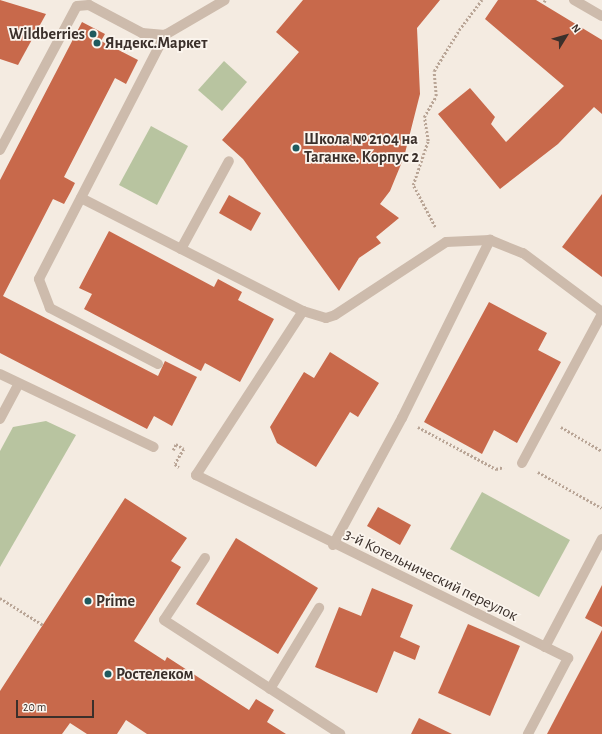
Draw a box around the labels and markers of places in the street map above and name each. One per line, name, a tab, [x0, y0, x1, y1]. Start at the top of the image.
place label: Wildberries	[9, 24, 85, 44]
marker: Wildberries	[88, 29, 98, 39]
place label: Яндекс.Маркет	[105, 33, 207, 53]
marker: Яндекс.Маркет	[92, 38, 102, 48]
place label: Школа № 2104 на Таганке. Корпус 2	[304, 129, 419, 167]
marker: Школа № 2104 на Таганке. Корпус 2	[291, 143, 301, 153]
place label: Prime	[96, 591, 135, 611]
marker: Prime	[83, 596, 93, 606]
place label: Ростелеком	[116, 664, 194, 684]
marker: Ростелеком	[103, 669, 113, 679]

